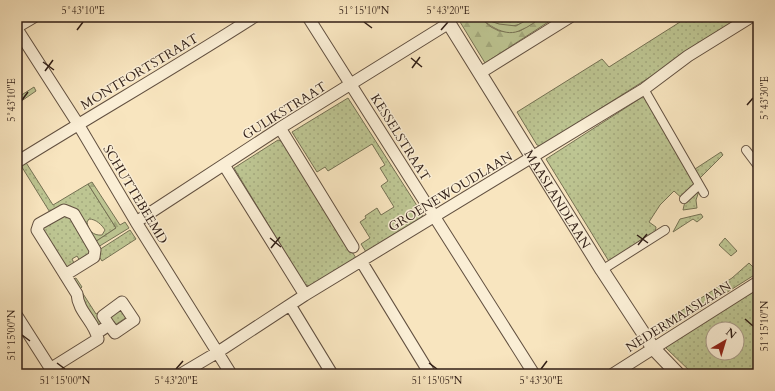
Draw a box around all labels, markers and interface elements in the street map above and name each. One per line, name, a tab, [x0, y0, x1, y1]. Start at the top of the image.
text: 5°43'10"E	[61, 4, 105, 18]
text: 51°15'10"N	[339, 4, 390, 18]
text: 5°43'20"E	[426, 4, 470, 18]
street label: MONTFORTSTRAAT	[77, 29, 202, 114]
text: 5°43'30"E	[758, 76, 772, 120]
text: 5°43'10"E	[5, 78, 19, 122]
street label: GULIKSTRAAT	[239, 78, 330, 144]
street label: KESSELSTRAAT	[366, 90, 434, 185]
street label: SCHUTTEBEEMD	[98, 142, 172, 247]
street label: MAASLANDLAAN	[519, 146, 595, 252]
street label: GROENEWOUDLAAN	[385, 148, 516, 236]
street label: NEDERMAASLAAN	[622, 277, 734, 355]
text: 51°15'10"N	[758, 300, 772, 351]
text: 51°15'00"N	[5, 309, 19, 360]
north arrow	[705, 321, 745, 361]
text: 51°15'00"N	[40, 374, 91, 388]
text: 5°43'20"E	[154, 374, 198, 388]
text: 51°15'05"N	[412, 374, 463, 388]
text: 5°43'30"E	[519, 374, 563, 388]

